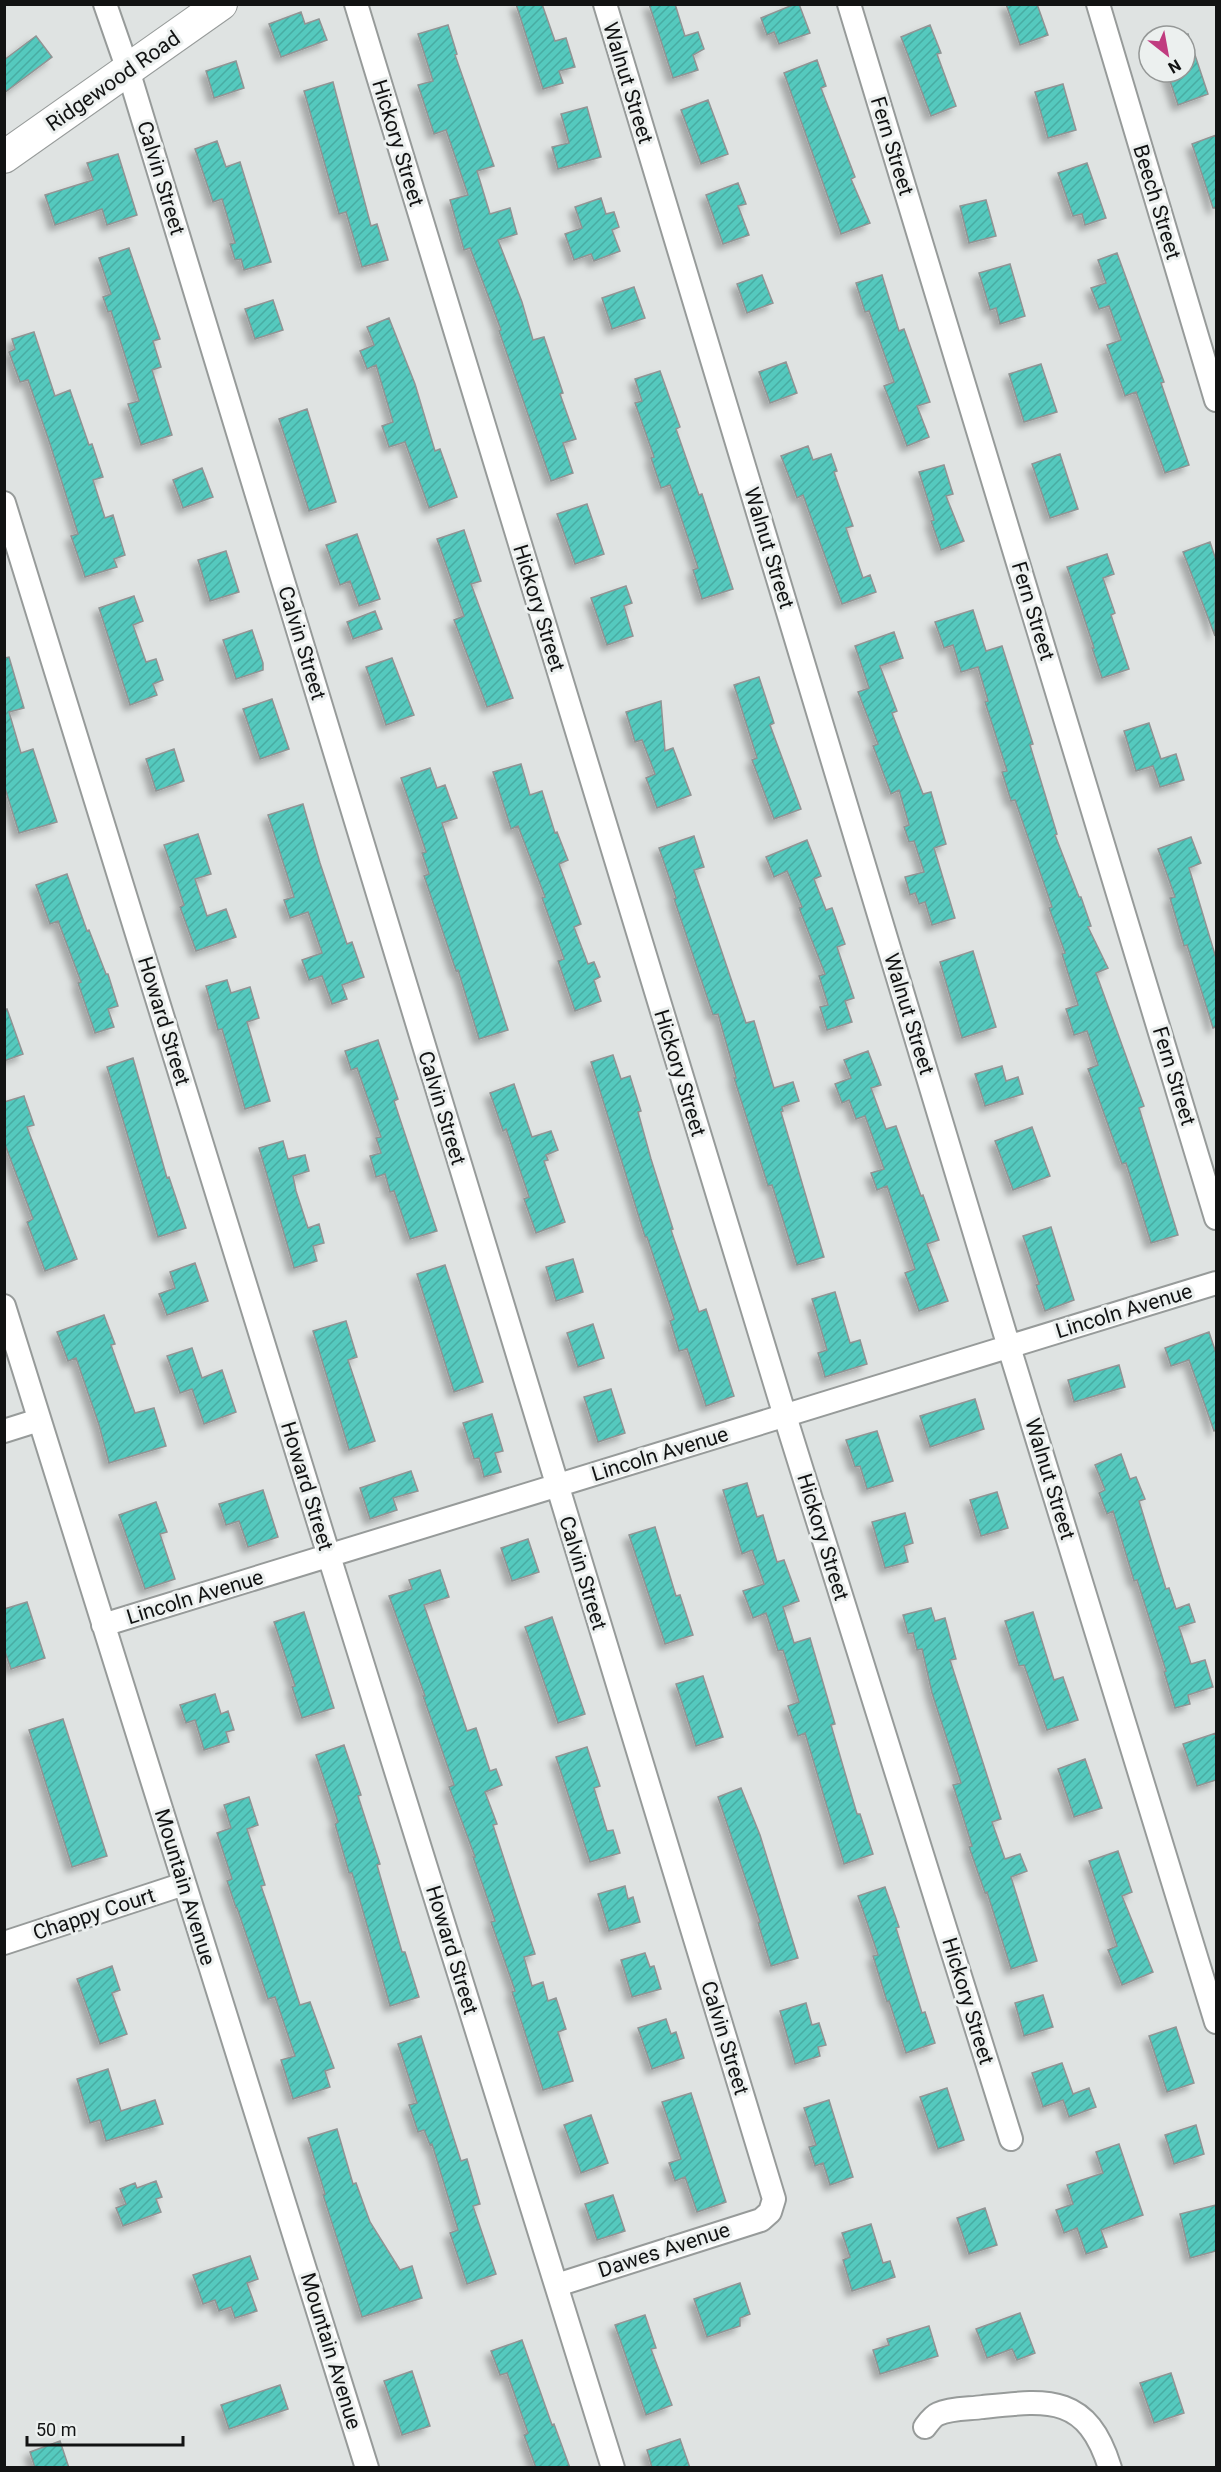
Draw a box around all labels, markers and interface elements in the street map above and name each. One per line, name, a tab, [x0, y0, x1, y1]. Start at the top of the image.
street label: Walnut Street	[598, 19, 658, 147]
north arrow	[1137, 24, 1197, 84]
street label: Ridgewood Road	[41, 26, 185, 136]
text: N	[1165, 55, 1184, 77]
street label: Hickory Street	[367, 77, 429, 210]
street label: Fern Street	[866, 94, 918, 198]
street label: Calvin Street	[132, 118, 190, 238]
street label: Beech Street	[1128, 142, 1186, 262]
street label: Walnut Street	[739, 484, 799, 612]
street label: Hickory Street	[508, 542, 570, 675]
street label: Fern Street	[1007, 559, 1059, 663]
street label: Calvin Street	[273, 583, 331, 703]
street label: Walnut Street	[879, 950, 939, 1078]
street label: Howard Street	[133, 954, 195, 1088]
street label: Hickory Street	[649, 1007, 711, 1140]
street label: Fern Street	[1148, 1024, 1200, 1128]
street label: Calvin Street	[413, 1048, 471, 1168]
street label: Lincoln Avenue	[1053, 1279, 1195, 1343]
street label: Walnut Street	[1020, 1415, 1080, 1543]
street label: Howard Street	[276, 1419, 338, 1553]
street label: Lincoln Avenue	[589, 1422, 731, 1486]
street label: Hickory Street	[792, 1471, 854, 1604]
street label: Calvin Street	[554, 1513, 612, 1633]
street label: Lincoln Avenue	[124, 1565, 266, 1629]
street label: Mountain Avenue	[150, 1806, 220, 1968]
street label: Chappy Court	[30, 1883, 158, 1945]
street label: Howard Street	[421, 1883, 483, 2017]
street label: Hickory Street	[937, 1935, 999, 2068]
street label: Calvin Street	[696, 1978, 754, 2098]
street label: Dawes Avenue	[595, 2217, 733, 2283]
street label: Mountain Avenue	[296, 2270, 366, 2432]
scale bar	[27, 2409, 183, 2447]
text: 50 m	[36, 2419, 76, 2440]

